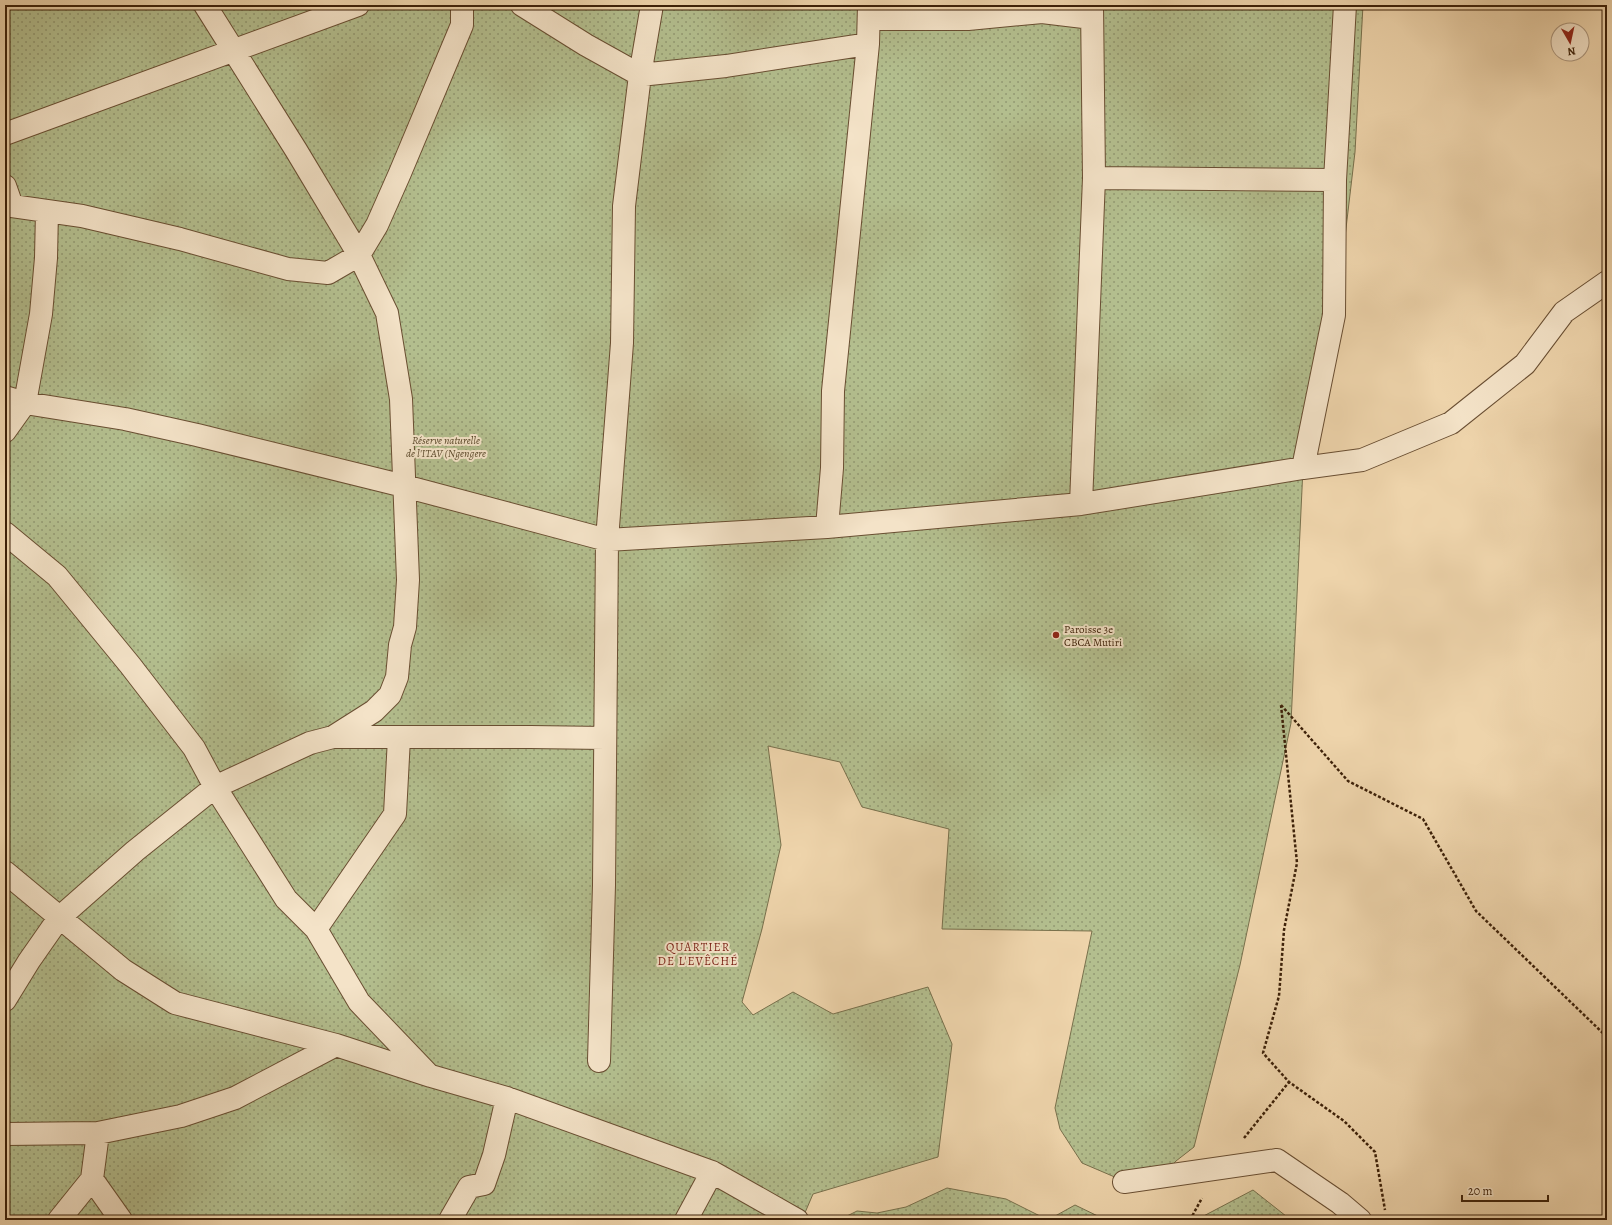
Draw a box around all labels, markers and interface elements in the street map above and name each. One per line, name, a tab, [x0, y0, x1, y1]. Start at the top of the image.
north arrow	[1550, 22, 1590, 62]
text: N	[1566, 43, 1577, 59]
park label: Réserve naturelle de l'ITAV (Ngengere	[406, 433, 486, 461]
place label: Paroisse 3e CBCA Mutiri	[1064, 622, 1122, 650]
marker: Paroisse 3e CBCA Mutiri	[1051, 630, 1061, 640]
district label: QUARTIER DE L'EVÊCHÉ	[658, 939, 738, 969]
scale bar	[1462, 1177, 1548, 1203]
text: 20 m	[1468, 1183, 1492, 1199]

